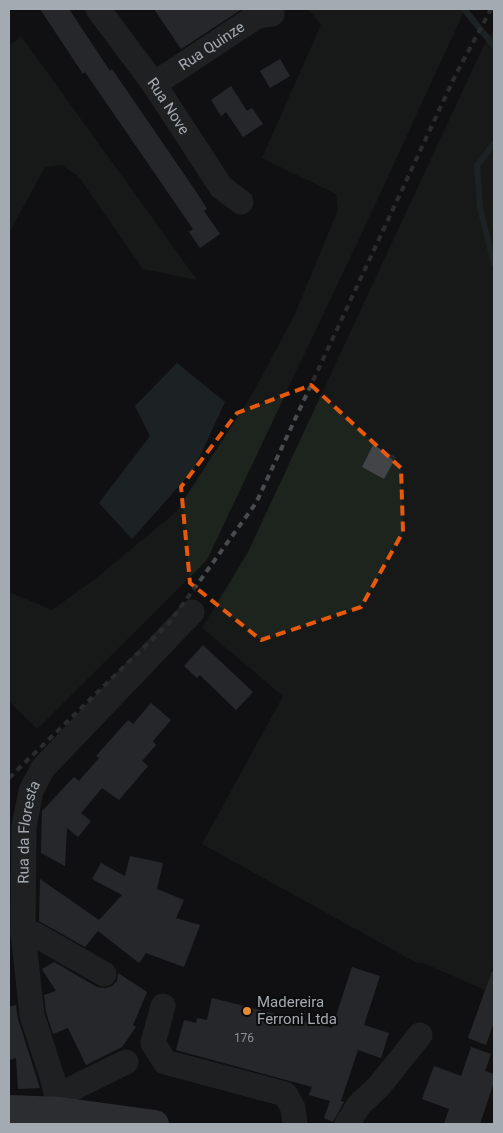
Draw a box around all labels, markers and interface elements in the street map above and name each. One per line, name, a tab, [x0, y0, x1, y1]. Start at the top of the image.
street label: Rua Quinze	[175, 18, 248, 74]
street label: Rua Nove	[144, 74, 193, 138]
street label: Rua da Floresta	[14, 777, 44, 884]
place label: Madereira Ferroni Ltda	[257, 993, 337, 1028]
marker: Madereira Ferroni Ltda	[241, 1005, 253, 1017]
house number: 176	[234, 1031, 254, 1045]

